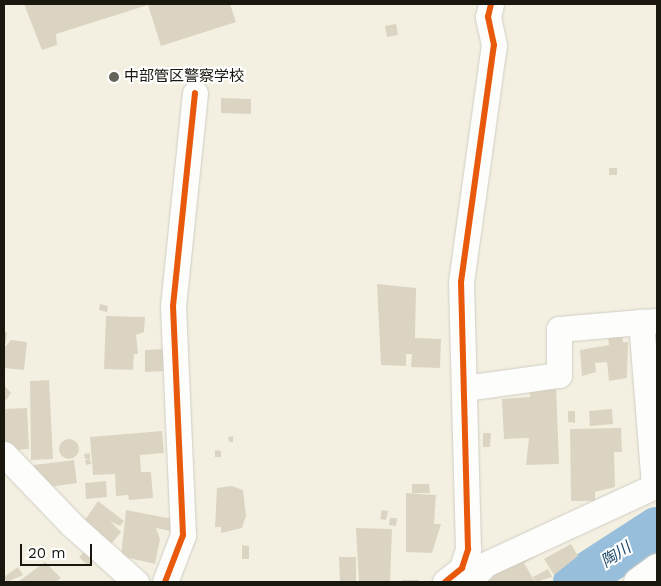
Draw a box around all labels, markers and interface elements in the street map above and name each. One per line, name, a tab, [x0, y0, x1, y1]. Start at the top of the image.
place label: 中部管区警察学校	[124, 68, 244, 86]
marker: 中部管区警察学校	[108, 71, 120, 83]
scale bar	[22, 534, 95, 566]
water label: 陶川	[597, 538, 635, 572]
text: 20 m	[28, 544, 66, 562]

